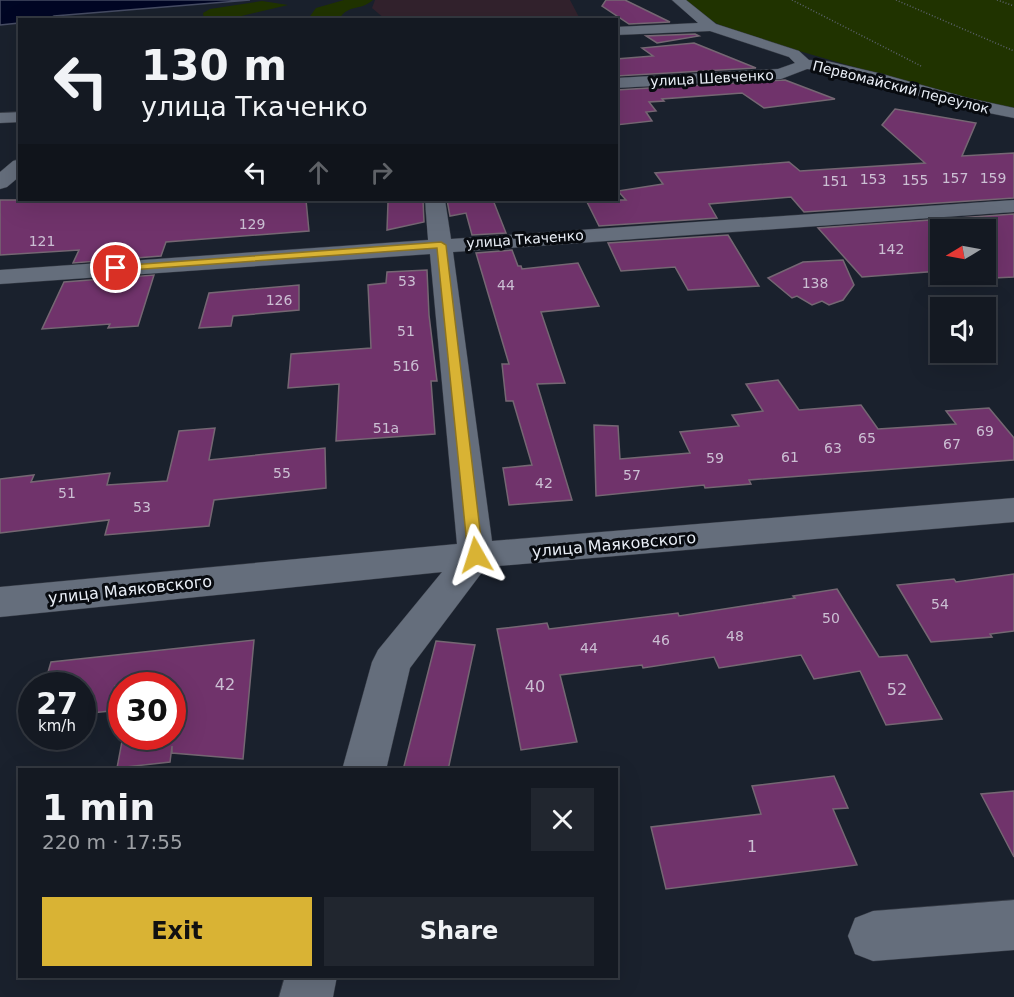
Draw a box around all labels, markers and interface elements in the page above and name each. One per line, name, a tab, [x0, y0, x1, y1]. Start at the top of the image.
text: 130 m	[141, 41, 287, 90]
icon: left	[42, 42, 120, 120]
street label: Первомайский переулок	[811, 57, 991, 117]
street label: улица Шевченко	[650, 67, 774, 89]
text: улица Ткаченко	[141, 91, 368, 122]
icon: left	[239, 156, 272, 189]
icon: ahead	[302, 156, 335, 189]
icon: right	[365, 156, 398, 189]
house number: 157	[942, 170, 968, 186]
house number: 159	[980, 170, 1006, 186]
house number: 153	[860, 171, 886, 187]
house number: 155	[902, 172, 928, 188]
house number: 151	[822, 173, 848, 189]
house number: 129	[239, 216, 265, 232]
north arrow	[930, 219, 996, 285]
map controls	[930, 219, 996, 363]
street label: улица Ткаченко	[466, 227, 584, 251]
house number: 121	[29, 233, 55, 249]
house number: 142	[878, 241, 904, 257]
pin	[90, 242, 141, 293]
icon: arrive	[99, 251, 132, 284]
house number: 53	[398, 273, 416, 289]
house number: 138	[802, 275, 828, 291]
house number: 44	[497, 277, 515, 293]
house number: 126	[266, 292, 292, 308]
button: sound	[930, 297, 996, 363]
house number: 51	[397, 323, 415, 339]
house number: 51б	[393, 358, 419, 374]
house number: 51а	[373, 420, 399, 436]
house number: 69	[976, 423, 994, 439]
house number: 65	[858, 430, 876, 446]
house number: 67	[943, 436, 961, 452]
house number: 63	[824, 440, 842, 456]
house number: 61	[781, 449, 799, 465]
house number: 59	[706, 450, 724, 466]
house number: 55	[273, 465, 291, 481]
house number: 57	[623, 467, 641, 483]
house number: 42	[535, 475, 553, 491]
house number: 51	[58, 485, 76, 501]
house number: 53	[133, 499, 151, 515]
position arrow	[444, 523, 508, 587]
street label: улица Маяковского	[531, 528, 697, 561]
street label: улица Маяковского	[47, 571, 213, 608]
house number: 54	[931, 596, 949, 612]
house number: 50	[822, 610, 840, 626]
house number: 48	[726, 628, 744, 644]
house number: 46	[652, 632, 670, 648]
house number: 44	[580, 640, 598, 656]
speed limit sign: 30	[108, 672, 186, 750]
house number: 42	[215, 675, 235, 694]
house number: 40	[525, 677, 545, 696]
house number: 52	[887, 680, 907, 699]
text: 27	[36, 686, 78, 721]
text: km/h	[38, 717, 76, 735]
text: 1 min	[42, 787, 155, 828]
button: close	[531, 788, 594, 851]
text: 220 m · 17:55	[42, 830, 183, 854]
house number: 1	[747, 837, 757, 856]
button: Exit	[42, 897, 312, 966]
button: Share	[324, 897, 594, 966]

